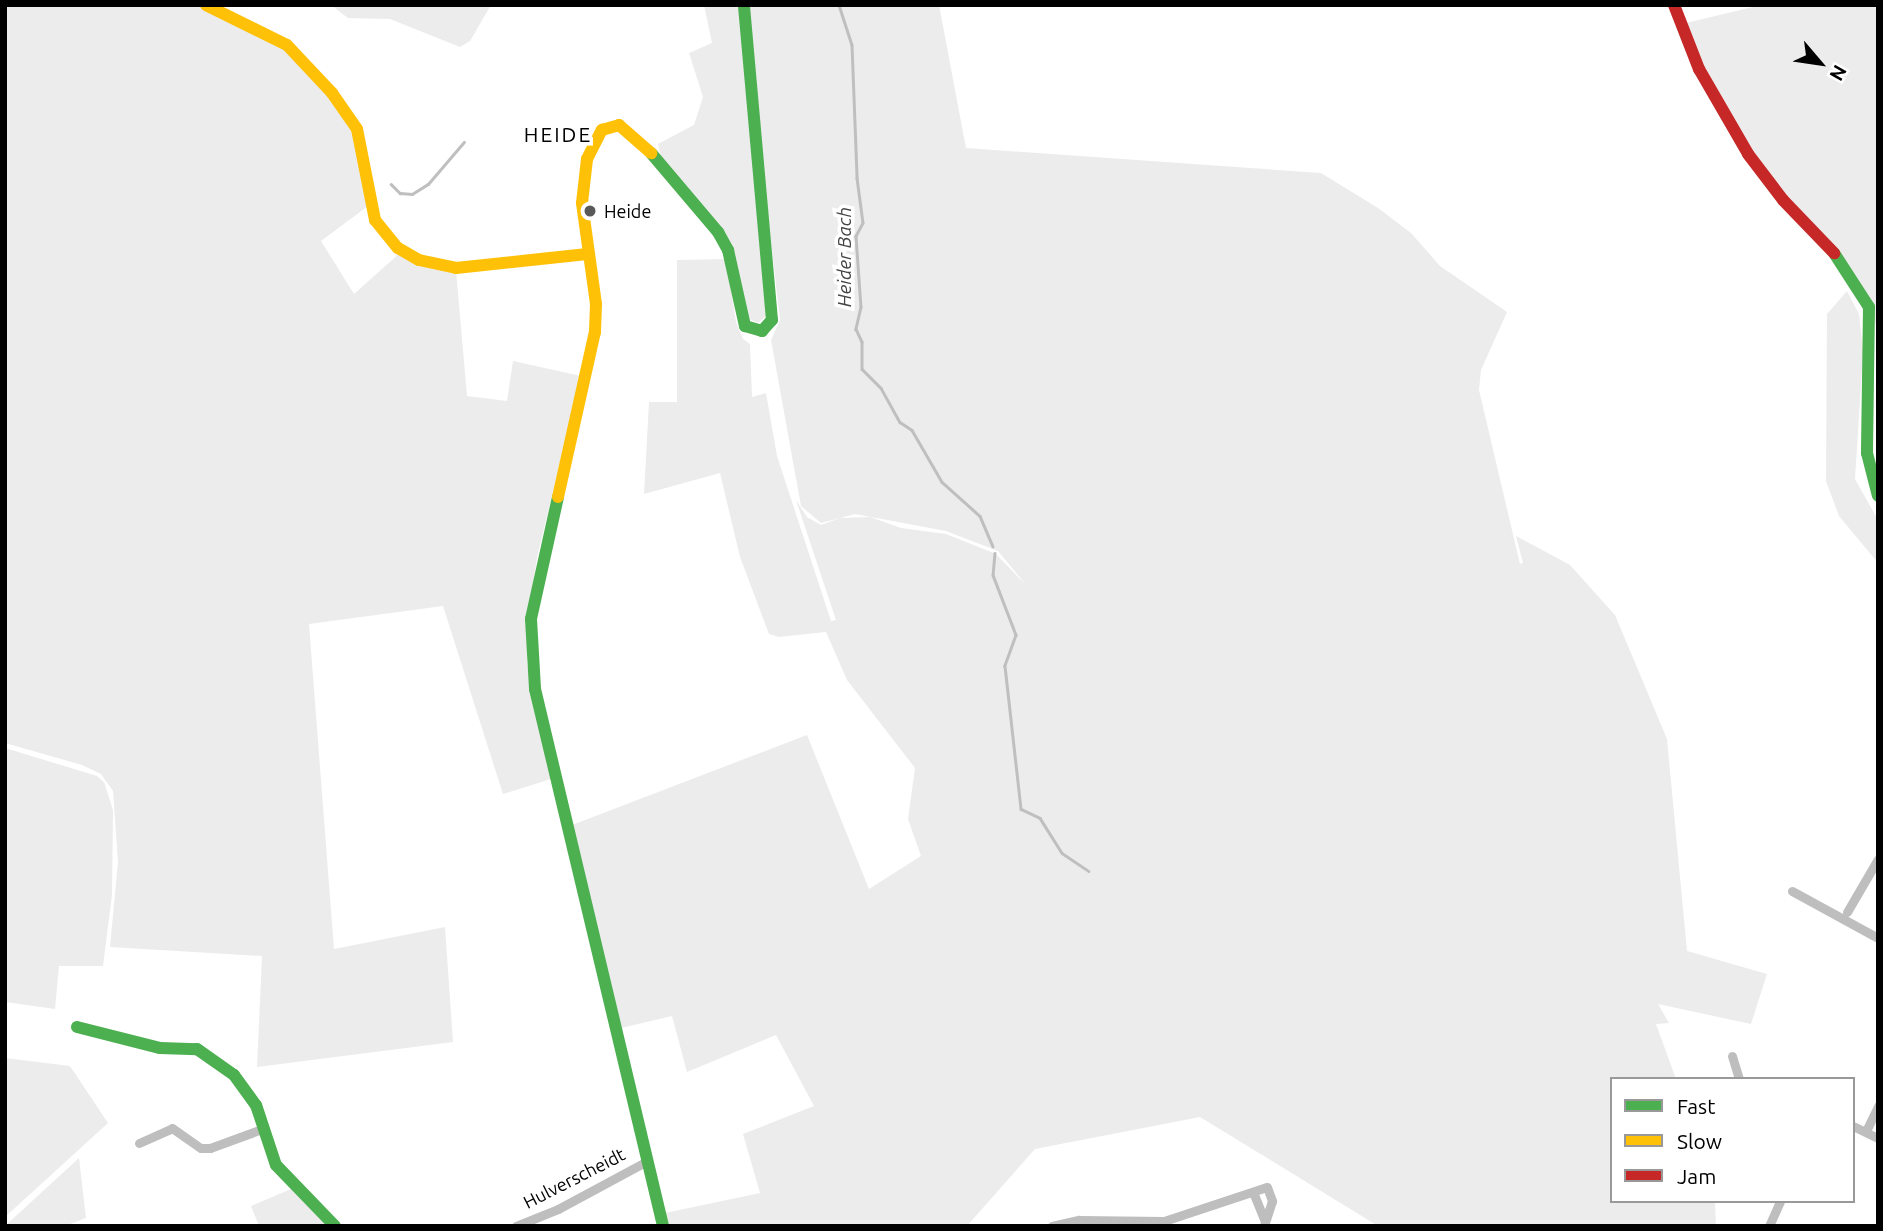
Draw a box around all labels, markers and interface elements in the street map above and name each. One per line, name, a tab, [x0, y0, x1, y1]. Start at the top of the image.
north arrow	[1785, 28, 1855, 98]
text: N	[1825, 62, 1851, 85]
district label: HEIDE	[524, 121, 592, 147]
place label: Heide	[604, 200, 651, 222]
marker: Heide	[582, 203, 598, 219]
water label: Heider Bach	[834, 207, 856, 307]
legend	[1610, 1077, 1855, 1203]
text: Fast	[1677, 1094, 1715, 1118]
text: Slow	[1677, 1129, 1722, 1153]
street label: Hulverscheidt	[519, 1143, 629, 1213]
text: Jam	[1677, 1164, 1716, 1188]

